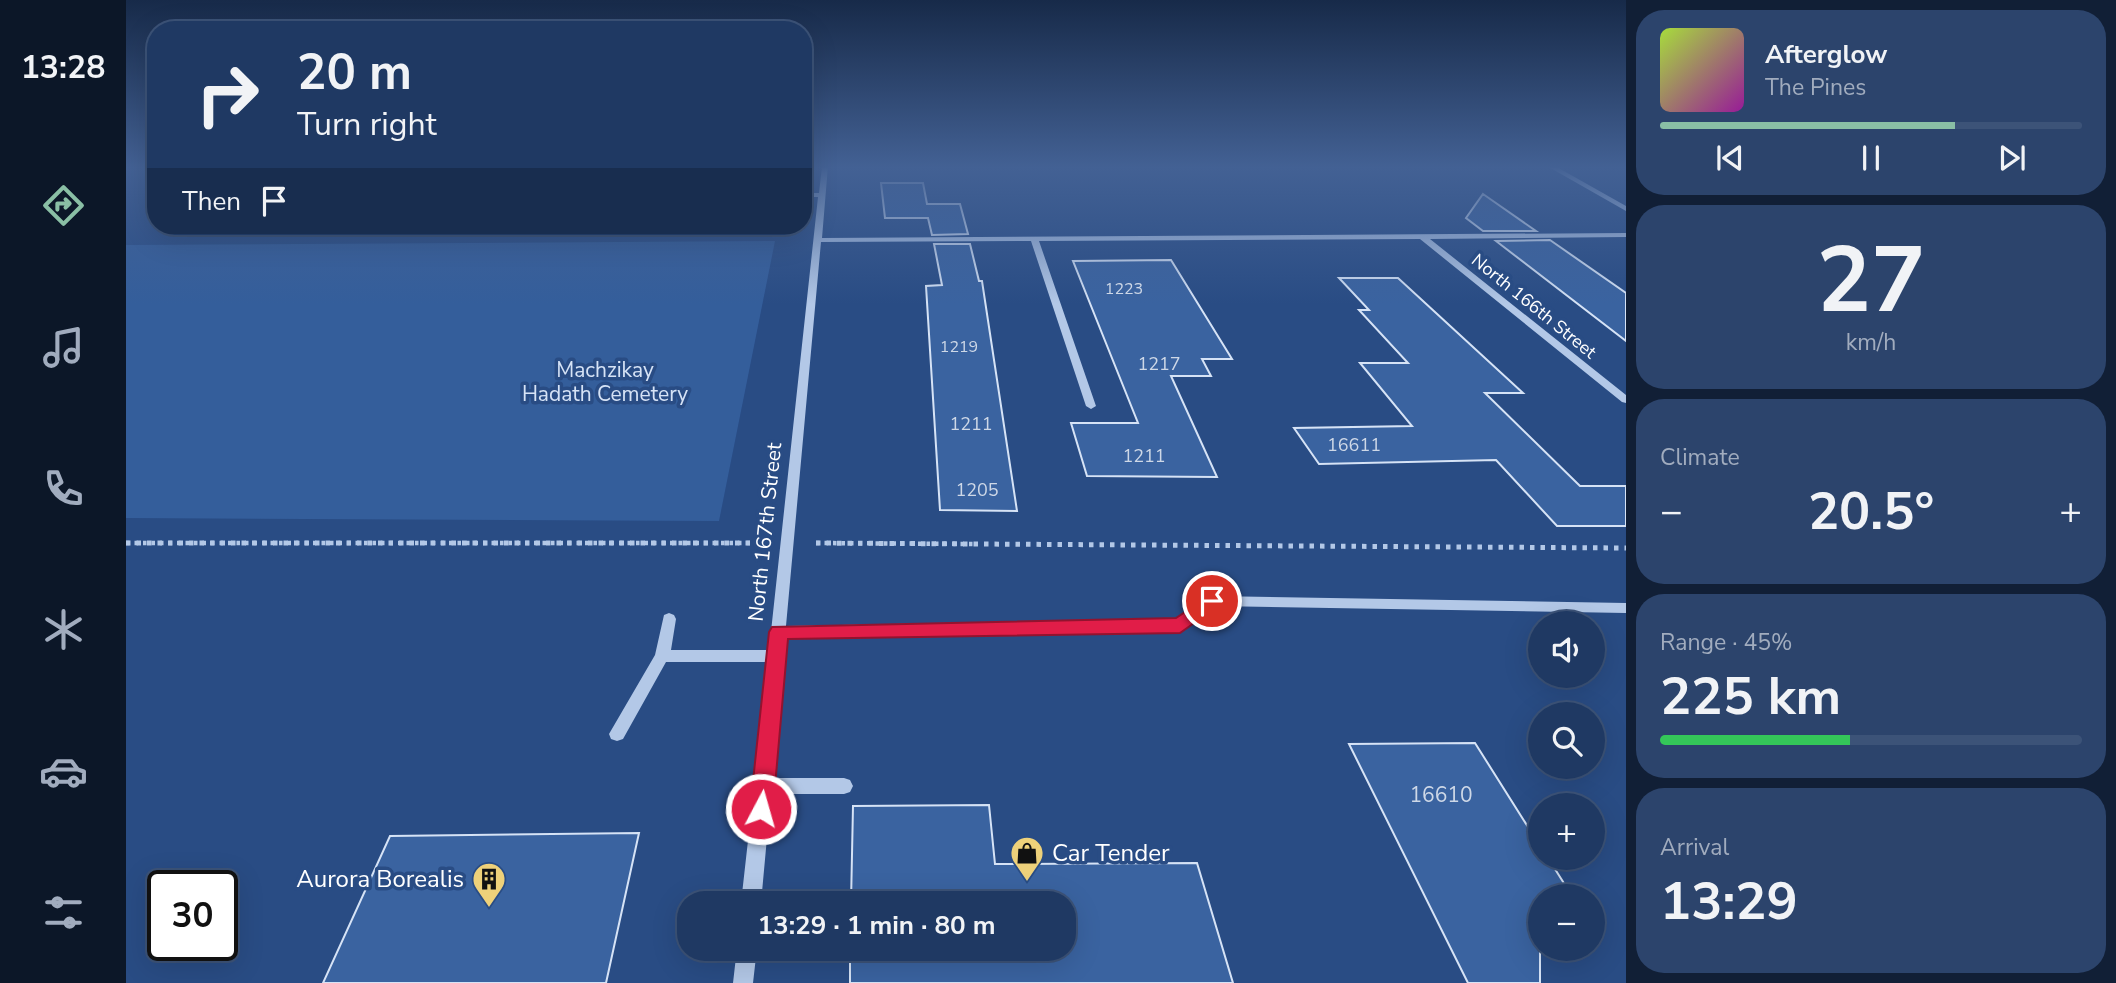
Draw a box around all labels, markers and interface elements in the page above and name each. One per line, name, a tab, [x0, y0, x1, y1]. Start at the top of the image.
text: Afterglow	[1765, 37, 1888, 72]
text: 20 m	[297, 39, 412, 106]
text: 13:28	[21, 46, 105, 89]
icon: right	[182, 49, 273, 140]
text: The Pines	[1765, 72, 1866, 103]
text: Turn right	[297, 103, 437, 146]
icon: previous	[1711, 139, 1749, 177]
icon: pause	[1852, 139, 1890, 177]
icon: next	[1993, 139, 2031, 177]
icon: directions	[39, 181, 88, 230]
icon: arrive	[255, 182, 293, 220]
text: Then	[182, 184, 241, 219]
text: 27	[1816, 219, 1926, 343]
street label: North 166th Street	[1467, 248, 1602, 364]
house number: 1223	[1105, 278, 1143, 300]
icon: music	[39, 323, 88, 372]
text: km/h	[1846, 327, 1896, 358]
house number: 1219	[940, 336, 978, 358]
house number: 1217	[1137, 352, 1181, 376]
park label: Machzikay Hadath Cemetery	[522, 356, 688, 408]
house number: 1211	[949, 412, 993, 436]
house number: 16611	[1327, 433, 1381, 457]
street label: North 167th Street	[742, 441, 788, 623]
text: Climate	[1660, 442, 1740, 473]
house number: 1211	[1122, 444, 1166, 468]
icon: phone	[39, 464, 88, 513]
text: 20.5°	[1808, 476, 1934, 547]
house number: 1205	[955, 478, 999, 502]
text: −	[1660, 486, 1683, 537]
text: +	[2059, 486, 2082, 537]
pin	[1182, 571, 1242, 631]
icon: arrive	[1193, 582, 1231, 620]
icon: climate	[39, 605, 88, 654]
map controls	[1528, 611, 1605, 961]
button: sound	[1528, 611, 1605, 688]
text: Range · 45%	[1660, 627, 1792, 658]
text: 225 km	[1660, 661, 1841, 732]
button: search	[1528, 702, 1605, 779]
icon: car	[39, 747, 88, 796]
position arrow	[724, 772, 798, 846]
house number: 16610	[1410, 781, 1473, 809]
button: +	[1528, 793, 1605, 870]
text: Arrival	[1660, 832, 1729, 863]
shop icon: Car Tender	[1008, 834, 1046, 883]
place label: Car Tender	[1052, 837, 1170, 869]
building icon: Aurora Borealis	[470, 860, 508, 909]
place label: Aurora Borealis	[296, 863, 464, 895]
text: 13:29	[1660, 866, 1798, 937]
speed limit sign: 30	[147, 870, 238, 961]
button: −	[1528, 884, 1605, 961]
icon: filters	[39, 888, 88, 937]
text: 13:29 · 1 min · 80 m	[757, 908, 996, 943]

